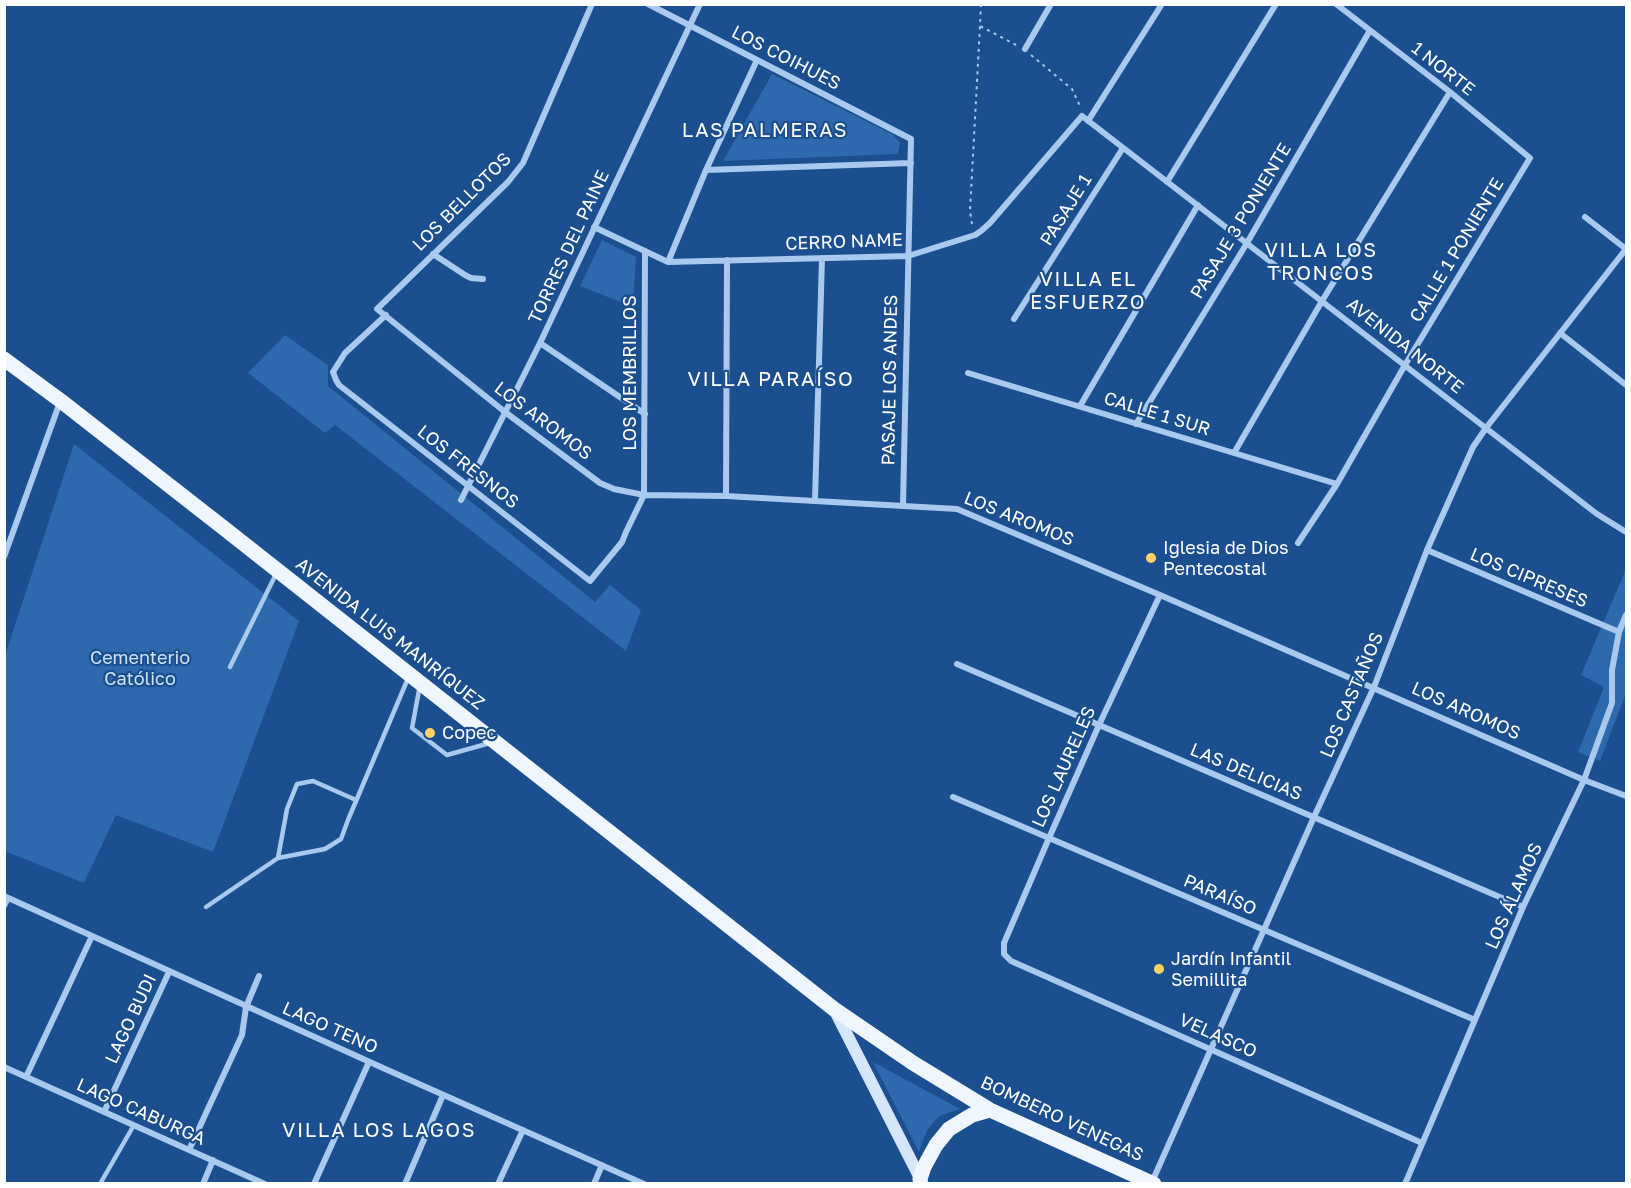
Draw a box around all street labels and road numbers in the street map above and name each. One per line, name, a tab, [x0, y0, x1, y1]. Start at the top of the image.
street label: LOS COIHUES	[728, 21, 844, 95]
street label: 1 NORTE	[1407, 38, 1479, 100]
street label: PASAJE 3 PONIENTE	[1186, 139, 1296, 303]
street label: LOS BELLOTOS	[408, 148, 516, 256]
street label: TORRES DEL PAINE	[524, 167, 614, 327]
street label: PASAJE 1	[1036, 170, 1096, 250]
street label: CALLE 1 PONIENTE	[1405, 174, 1509, 326]
street label: CERRO NAME	[785, 229, 903, 255]
street label: PASAJE LOS ANDES	[878, 294, 902, 466]
street label: AVENIDA NORTE	[1342, 294, 1468, 398]
street label: LOS MEMBRILLOS	[619, 295, 641, 451]
street label: LOS AROMOS	[490, 377, 596, 465]
street label: CALLE 1 SUR	[1101, 388, 1213, 440]
street label: LOS FRESNOS	[413, 421, 523, 513]
street label: LOS AROMOS	[961, 487, 1077, 551]
street label: LOS CIPRESES	[1467, 543, 1591, 613]
street label: AVENIDA LUIS MANRÍQUEZ	[291, 554, 489, 714]
street label: LOS CASTAÑOS	[1316, 629, 1388, 761]
street label: LOS AROMOS	[1408, 677, 1524, 745]
street label: LOS LAURELES	[1028, 703, 1100, 831]
street label: LAS DELICIAS	[1187, 739, 1305, 805]
street label: LOS ÁLAMOS	[1481, 839, 1547, 953]
street label: PARAÍSO	[1180, 870, 1260, 920]
street label: LAGO BUDI	[101, 971, 161, 1067]
street label: LAGO TENO	[279, 997, 381, 1059]
street label: VELASCO	[1176, 1009, 1260, 1063]
street label: BOMBERO VENEGAS	[977, 1072, 1147, 1166]
street label: LAGO CABURGA	[73, 1074, 209, 1150]

